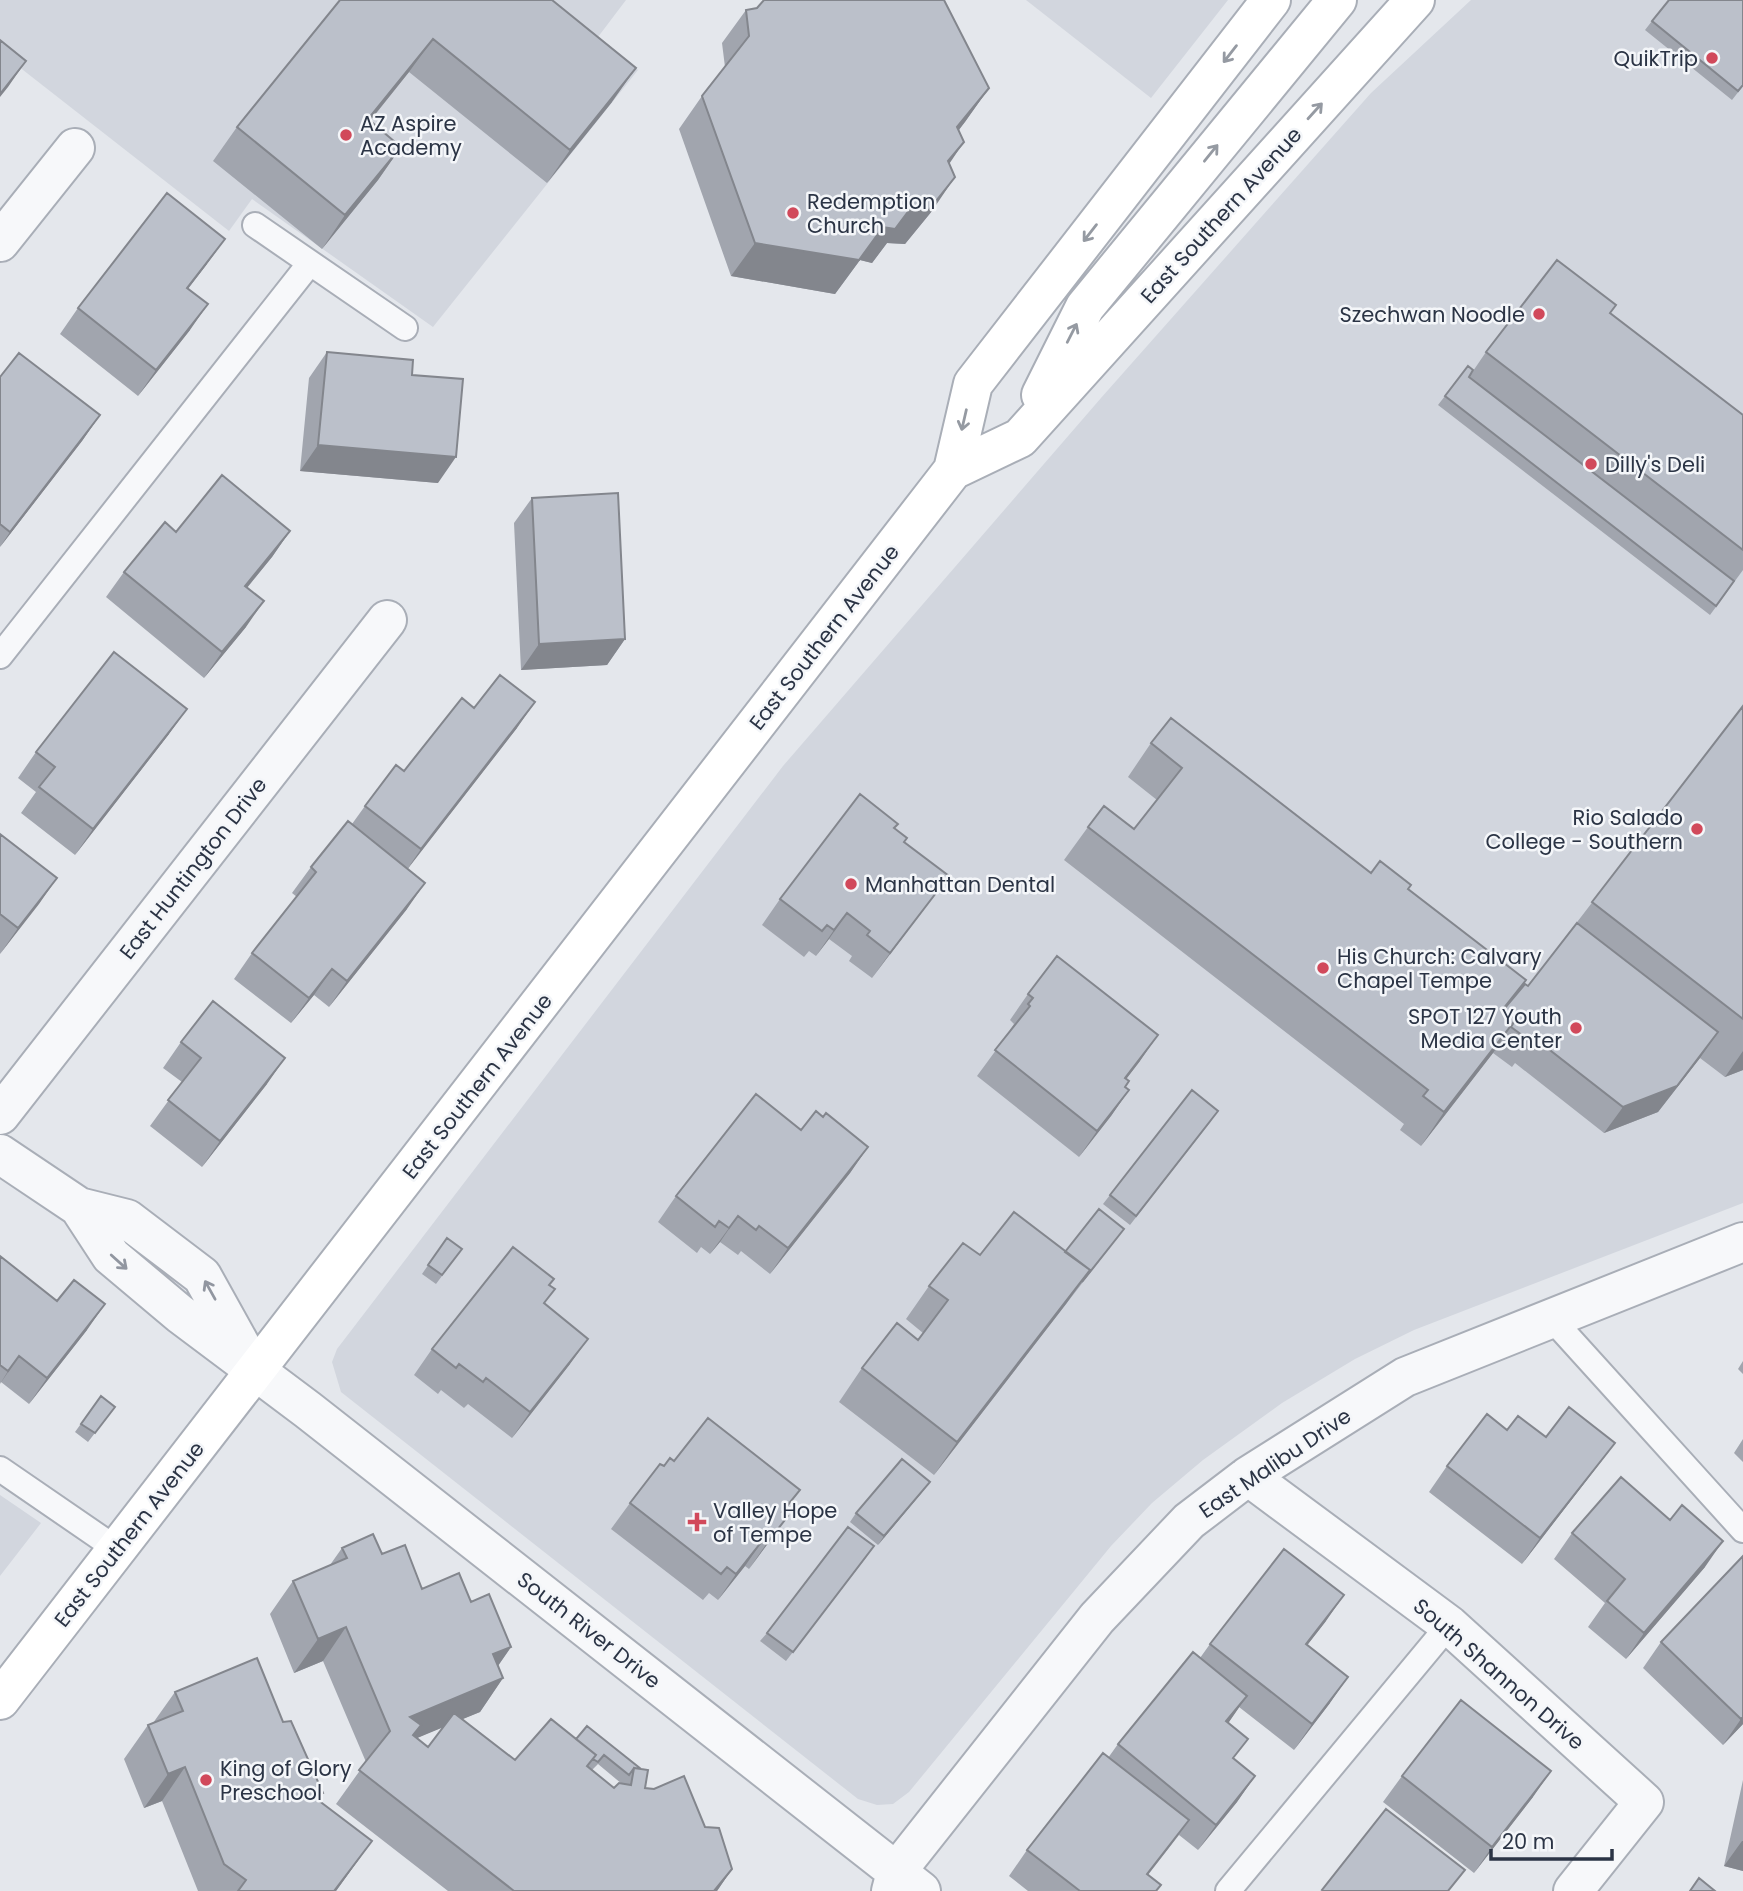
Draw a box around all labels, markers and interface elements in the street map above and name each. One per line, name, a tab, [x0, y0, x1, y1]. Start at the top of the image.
one-way arrow	[1222, 44, 1237, 63]
place label: QuikTrip	[1613, 44, 1698, 73]
marker: QuikTrip	[1704, 50, 1720, 66]
one-way arrow	[1307, 102, 1323, 120]
place label: AZ Aspire Academy	[360, 109, 462, 162]
street label: East Southern Avenue	[1134, 120, 1308, 310]
marker: AZ Aspire Academy	[338, 127, 354, 143]
one-way arrow	[1203, 145, 1218, 163]
place label: Redemption Church	[807, 187, 936, 240]
marker: Redemption Church	[785, 205, 801, 221]
one-way arrow	[1082, 224, 1097, 242]
place label: Szechwan Noodle	[1339, 300, 1525, 329]
marker: Szechwan Noodle	[1531, 306, 1547, 322]
one-way arrow	[1066, 323, 1080, 344]
one-way arrow	[957, 408, 971, 431]
place label: Dilly's Deli	[1605, 450, 1705, 479]
marker: Dilly's Deli	[1583, 456, 1599, 472]
street label: East Southern Avenue	[742, 538, 906, 736]
street label: East Huntington Drive	[113, 771, 273, 965]
place label: Rio Salado College - Southern	[1485, 803, 1683, 856]
marker: Rio Salado College - Southern	[1689, 821, 1705, 837]
place label: Manhattan Dental	[865, 870, 1055, 899]
marker: Manhattan Dental	[843, 876, 859, 892]
place label: His Church: Calvary Chapel Tempe	[1337, 942, 1542, 995]
marker: His Church: Calvary Chapel Tempe	[1315, 960, 1331, 976]
street label: East Southern Avenue	[395, 987, 559, 1185]
place label: SPOT 127 Youth Media Center	[1408, 1002, 1562, 1055]
marker: SPOT 127 Youth Media Center	[1568, 1020, 1584, 1036]
one-way arrow	[110, 1254, 128, 1270]
one-way arrow	[203, 1280, 217, 1300]
street label: East Malibu Drive	[1193, 1401, 1357, 1525]
street label: East Southern Avenue	[47, 1435, 211, 1633]
place label: Valley Hope of Tempe	[713, 1496, 837, 1549]
marker: Valley Hope of Tempe	[687, 1512, 707, 1532]
street label: South River Drive	[511, 1565, 667, 1695]
street label: South Shannon Drive	[1407, 1592, 1591, 1756]
place label: King of Glory Preschool	[220, 1754, 352, 1807]
marker: King of Glory Preschool	[198, 1772, 214, 1788]
scale bar	[1491, 1818, 1612, 1862]
text: 20 m	[1502, 1827, 1555, 1856]

